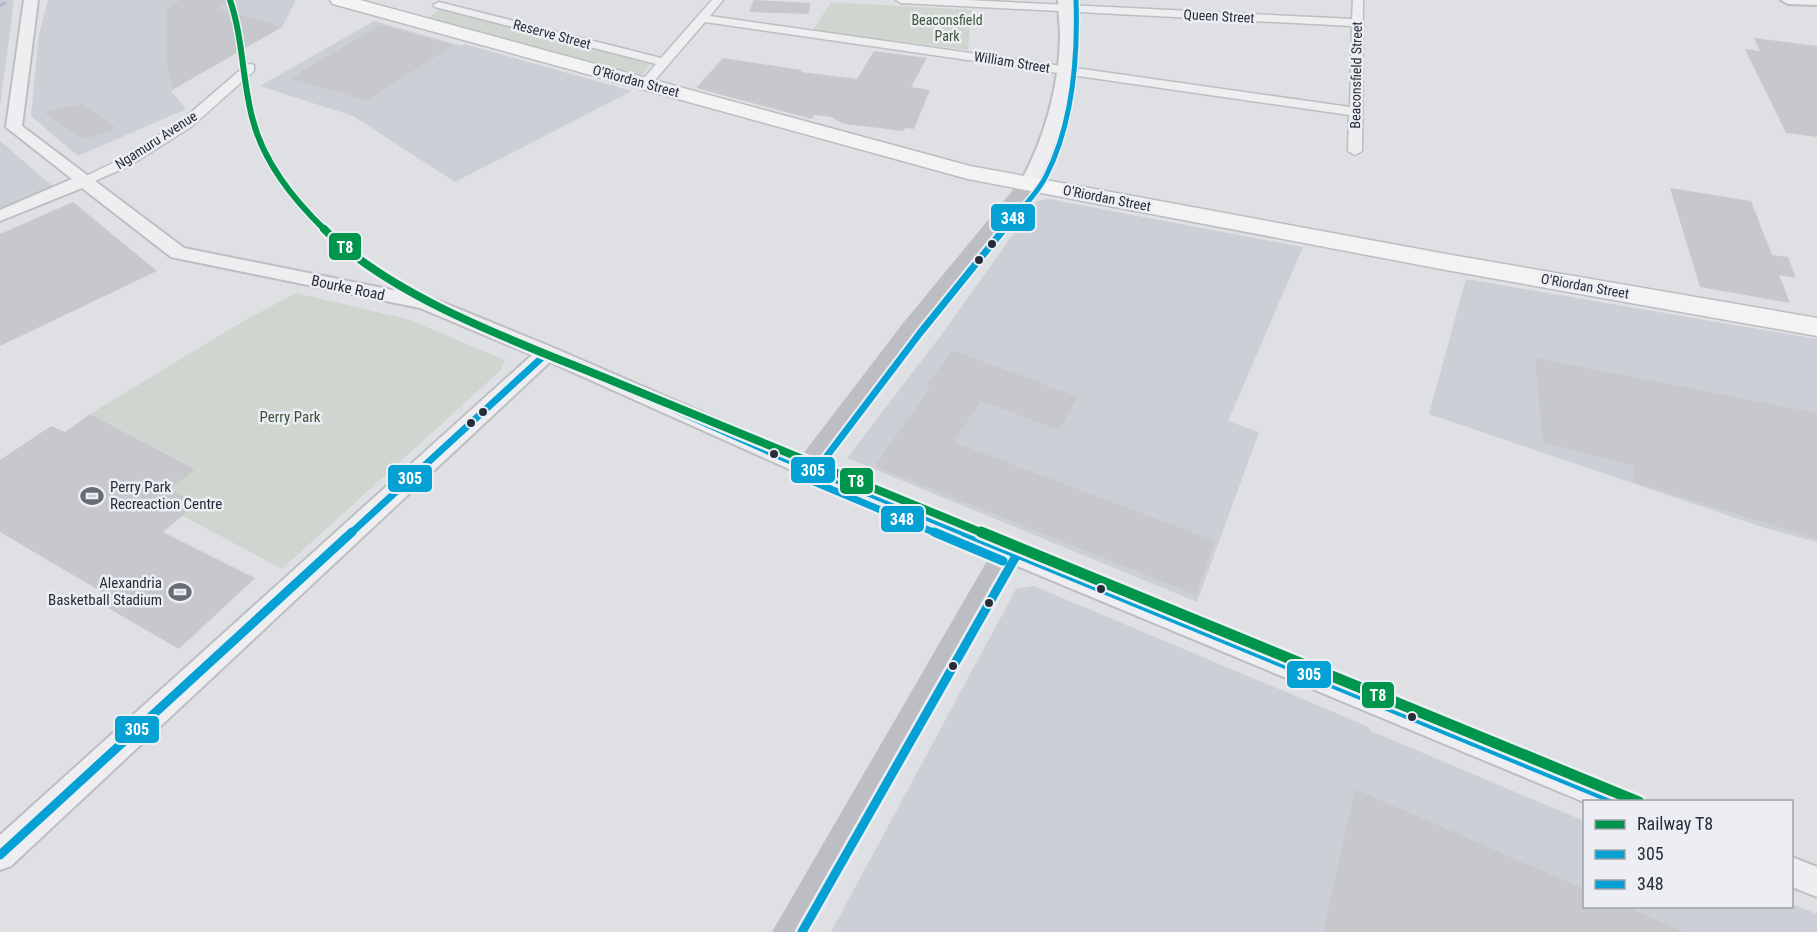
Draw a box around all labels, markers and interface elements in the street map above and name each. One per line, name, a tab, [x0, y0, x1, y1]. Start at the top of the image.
street label: Queen Street	[1183, 6, 1255, 26]
park label: Beaconsfield Park	[911, 12, 983, 44]
street label: Reserve Street	[511, 16, 593, 52]
street label: Beaconsfield Street	[1347, 21, 1365, 129]
street label: William Street	[973, 48, 1051, 76]
street label: O'Riordan Street	[591, 62, 681, 100]
street label: Ngamuru Avenue	[112, 107, 200, 172]
street label: O'Riordan Street	[1062, 182, 1152, 214]
line badge: 348	[990, 203, 1036, 232]
text: 348	[1001, 209, 1025, 228]
line badge: T8	[328, 232, 362, 261]
text: T8	[337, 238, 353, 257]
unlabelled marker	[986, 238, 998, 250]
unlabelled marker	[973, 254, 985, 266]
street label: O'Riordan Street	[1540, 270, 1630, 302]
street label: Bourke Road	[310, 271, 386, 305]
unlabelled marker	[477, 406, 489, 418]
park label: Perry Park	[260, 408, 321, 426]
unlabelled marker	[465, 417, 477, 429]
unlabelled marker	[768, 448, 780, 460]
line badge: 305	[790, 456, 836, 484]
text: 305	[801, 461, 825, 480]
line badge: 305	[387, 464, 433, 493]
line badge: T8	[839, 467, 874, 495]
text: 305	[398, 469, 422, 488]
text: T8	[848, 472, 864, 491]
place label: Perry Park Recreaction Centre	[110, 478, 222, 513]
sports icon: Perry Park Recreaction Centre	[79, 483, 105, 509]
line badge: 348	[880, 505, 925, 533]
text: 348	[890, 510, 914, 529]
place label: Alexandria Basketball Stadium	[48, 574, 162, 609]
sports icon: Alexandria Basketball Stadium	[167, 579, 193, 605]
unlabelled marker	[1095, 583, 1107, 595]
unlabelled marker	[983, 597, 995, 609]
unlabelled marker	[947, 660, 959, 672]
line badge: 305	[1286, 660, 1332, 689]
text: 305	[1297, 665, 1321, 684]
line badge: T8	[1361, 681, 1395, 709]
text: T8	[1370, 686, 1386, 705]
unlabelled marker	[1406, 711, 1418, 723]
line badge: 305	[114, 715, 160, 744]
text: 305	[125, 720, 149, 739]
legend	[1583, 800, 1793, 908]
text: Railway T8	[1637, 813, 1713, 834]
text: 305	[1637, 843, 1664, 864]
text: 348	[1637, 873, 1664, 894]

